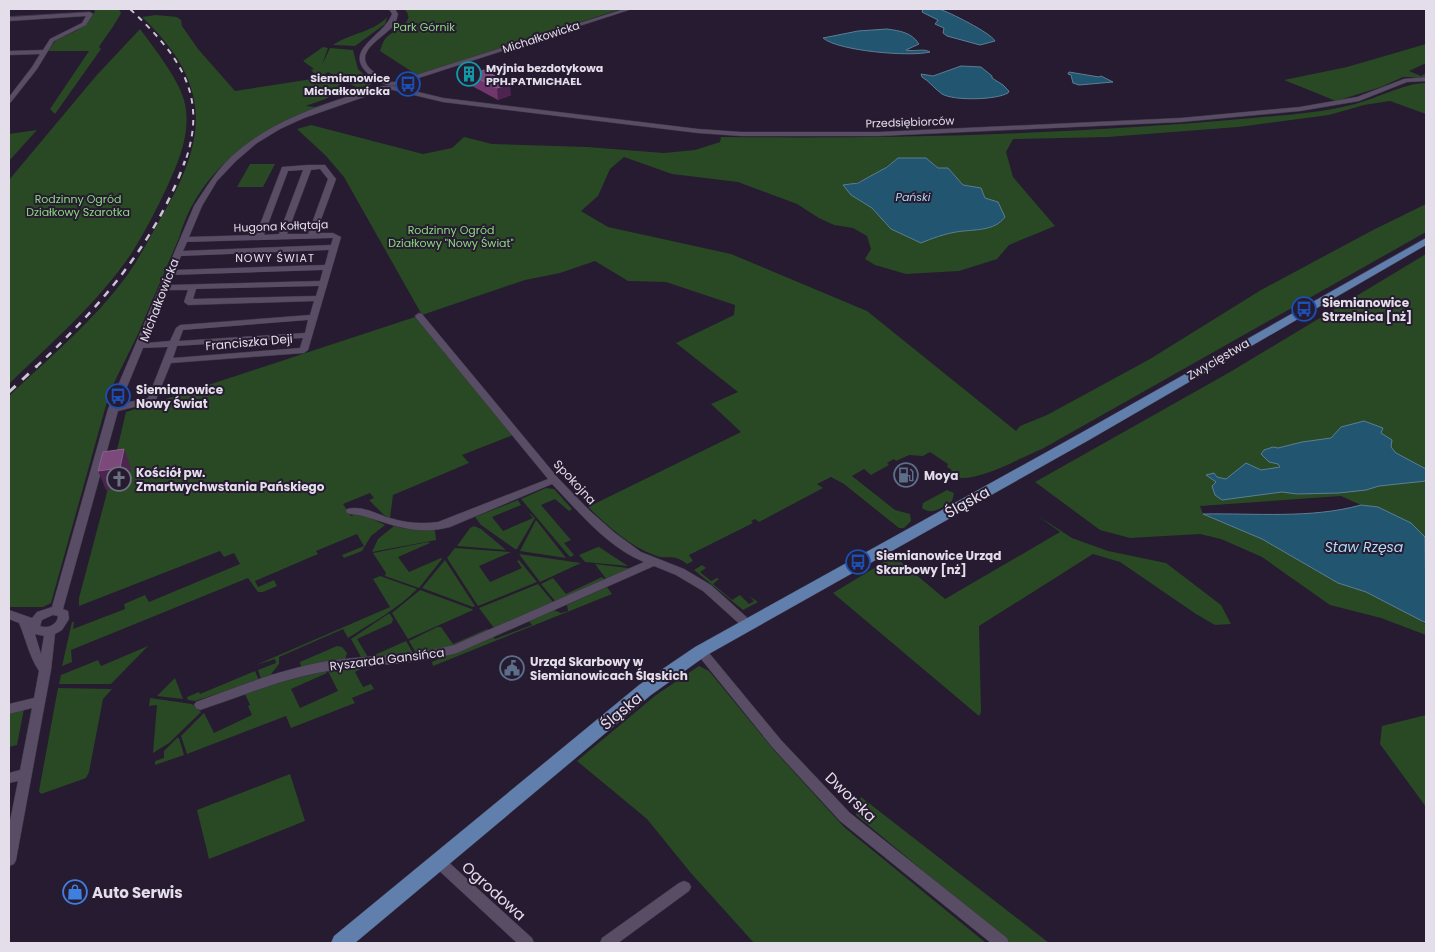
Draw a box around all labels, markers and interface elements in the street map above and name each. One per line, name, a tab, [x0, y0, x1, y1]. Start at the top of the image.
street label: Michałkowicka	[500, 17, 582, 57]
park label: Park Górnik	[393, 19, 455, 35]
place label: Myjnia bezdotykowa PPH.PATMICHAEL	[486, 60, 603, 89]
building icon: Myjnia bezdotykowa PPH.PATMICHAEL	[456, 61, 482, 87]
place label: Siemianowice Michałkowicka	[304, 70, 390, 99]
bus stop icon: Siemianowice Michałkowicka	[395, 71, 421, 97]
street label: Przedsiębiorców	[865, 112, 955, 132]
water label: Pański	[896, 189, 931, 205]
park label: Rodzinny Ogród Działkowy Szarotka	[26, 191, 130, 220]
street label: Hugona Kołłątaja	[233, 216, 329, 236]
park label: Rodzinny Ogród Działkowy "Nowy Świat"	[388, 222, 514, 251]
district label: NOWY ŚWIAT	[235, 250, 315, 266]
street label: Michałkowicka	[135, 256, 183, 344]
place label: Siemianowice Strzelnica [nż]	[1322, 294, 1412, 325]
bus stop icon: Siemianowice Strzelnica [nż]	[1291, 296, 1317, 322]
street label: Franciszka Deji	[205, 330, 293, 354]
street label: Zwycięstwa	[1184, 334, 1252, 384]
place label: Siemianowice Nowy Świat	[136, 381, 224, 412]
bus stop icon: Siemianowice Nowy Świat	[105, 383, 131, 409]
street label: Spokojna	[550, 456, 600, 508]
fuel station icon: Moya	[893, 462, 919, 488]
place label: Kościół pw. Zmartwychwstania Pańskiego	[136, 464, 325, 495]
church icon: Kościół pw. Zmartwychwstania Pańskiego	[106, 466, 132, 492]
place label: Moya	[924, 467, 958, 484]
street label: Śląska	[941, 481, 993, 523]
water label: Staw Rzęsa	[1325, 537, 1404, 557]
place label: Siemianowice Urząd Skarbowy [nż]	[876, 547, 1001, 578]
bus stop icon: Siemianowice Urząd Skarbowy [nż]	[845, 549, 871, 575]
street label: Ryszarda Gansińca	[329, 644, 445, 674]
place label: Urząd Skarbowy w Siemianowicach Śląskich	[530, 653, 688, 684]
public building icon: Urząd Skarbowy w Siemianowicach Śląskich	[499, 655, 525, 681]
street label: Śląska	[596, 687, 646, 735]
street label: Dworska	[821, 767, 881, 827]
street label: Ogrodowa	[458, 857, 530, 925]
shop icon: Auto Serwis	[62, 879, 88, 905]
place label: Auto Serwis	[92, 882, 183, 903]

